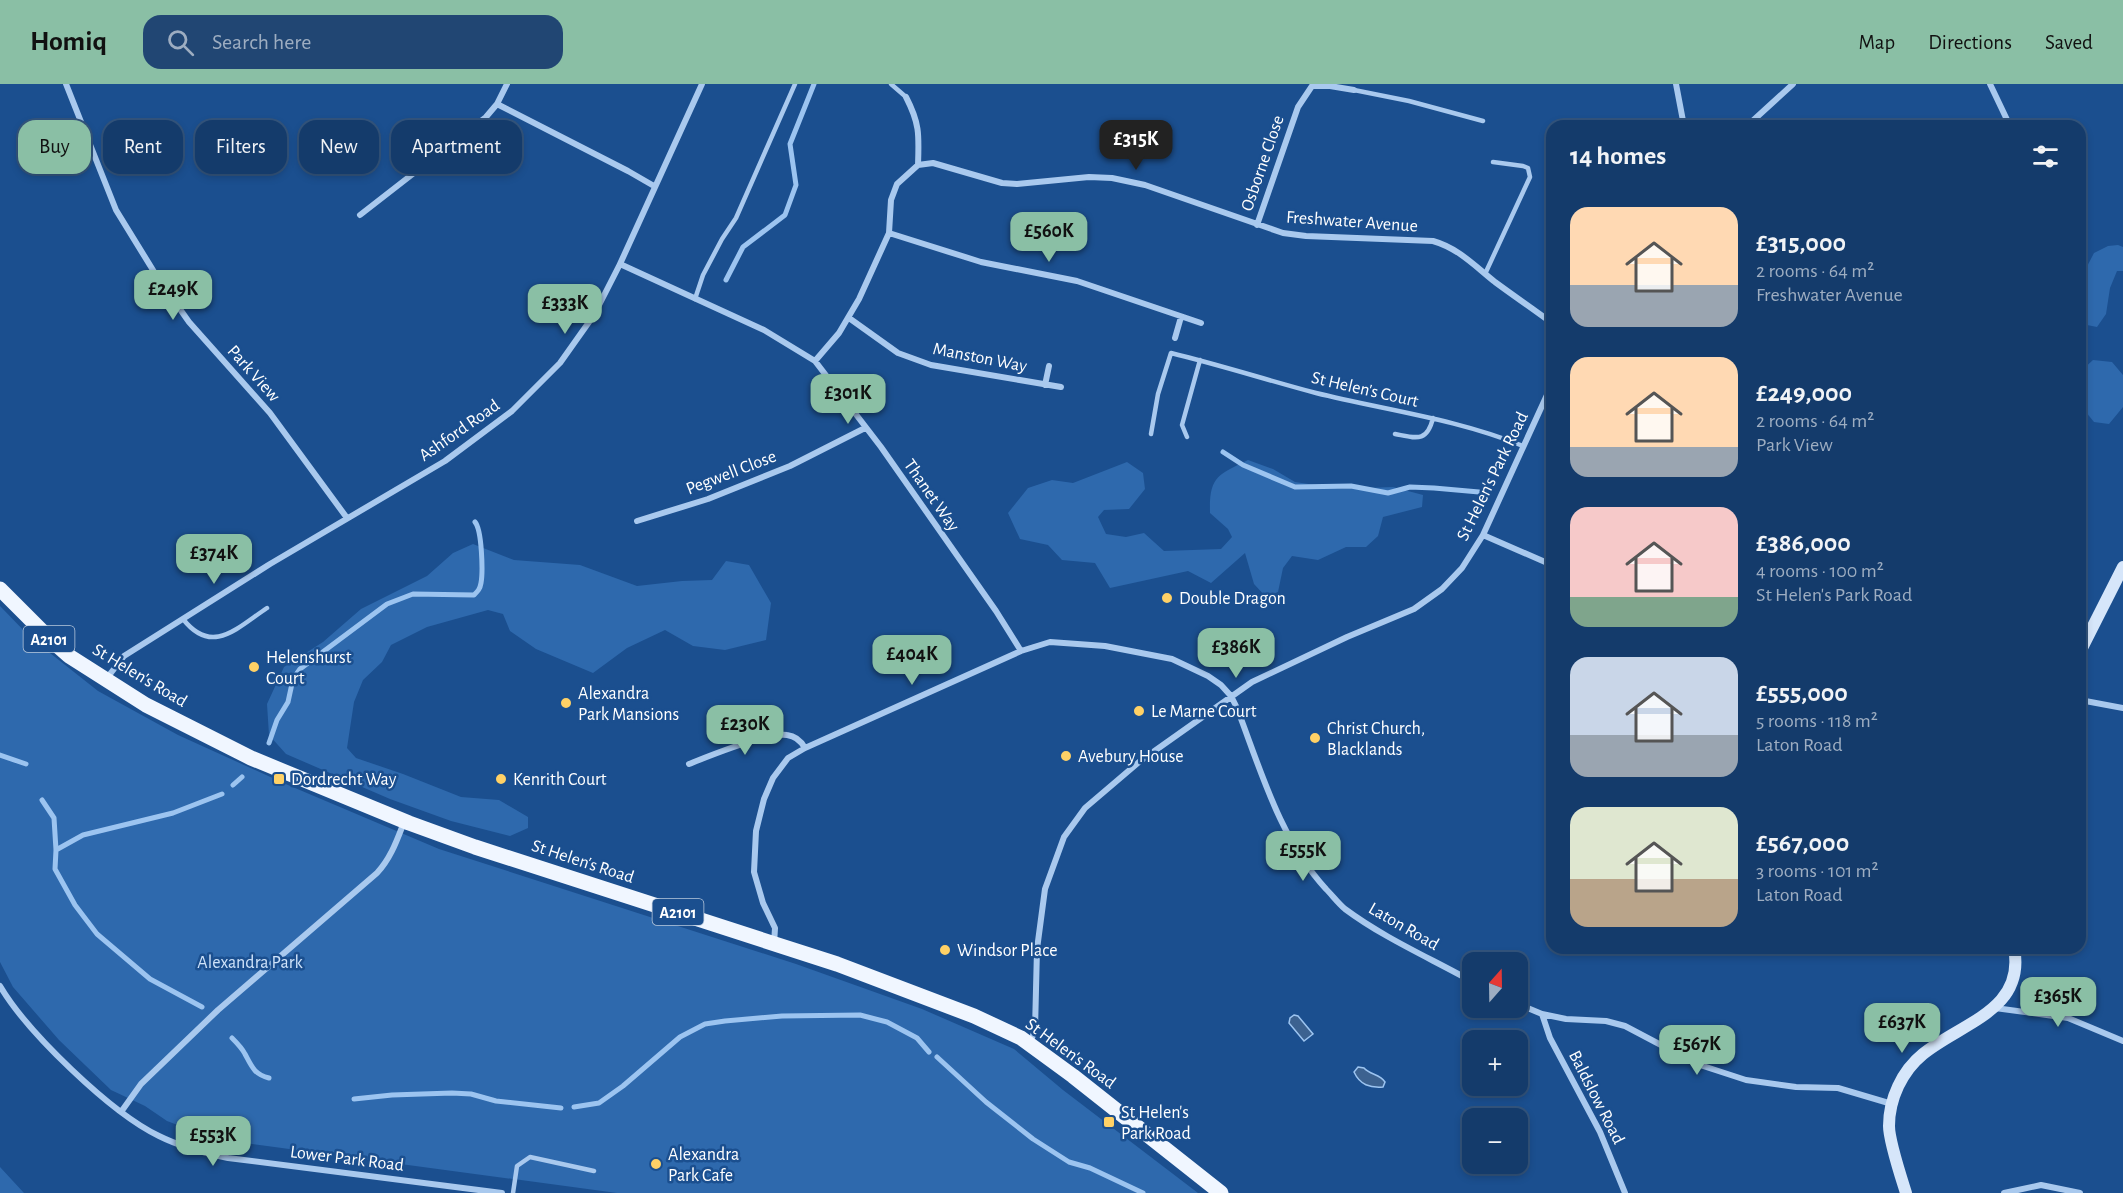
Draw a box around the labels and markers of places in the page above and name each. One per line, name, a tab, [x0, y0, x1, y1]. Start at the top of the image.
pin: £315K	[1094, 120, 1178, 171]
pin: £560K	[1007, 212, 1091, 263]
pin: £249K	[131, 270, 215, 321]
pin: £333K	[523, 284, 607, 335]
pin: £301K	[806, 374, 890, 425]
pin: £374K	[172, 534, 256, 585]
place label: Double Dragon	[1179, 590, 1286, 608]
marker: Double Dragon	[1160, 591, 1174, 605]
pin: £386K	[1194, 628, 1278, 679]
pin: £404K	[870, 635, 954, 686]
place label: Helenshurst Court	[266, 649, 352, 688]
marker: Helenshurst Court	[247, 660, 261, 674]
place label: Alexandra Park Mansions	[578, 685, 679, 724]
marker: Alexandra Park Mansions	[559, 696, 573, 710]
place label: Le Marne Court	[1151, 703, 1257, 721]
marker: Le Marne Court	[1132, 704, 1146, 718]
pin: £230K	[703, 705, 787, 756]
place label: Christ Church, Blacklands	[1327, 720, 1425, 759]
marker: Christ Church, Blacklands	[1308, 731, 1322, 745]
place label: Avebury House	[1078, 748, 1184, 766]
marker: Avebury House	[1059, 749, 1073, 763]
place label: Dordrecht Way	[291, 771, 397, 789]
place label: Kenrith Court	[513, 771, 607, 789]
marker: Dordrecht Way	[272, 772, 286, 786]
marker: Kenrith Court	[494, 772, 508, 786]
pin: £555K	[1261, 831, 1345, 882]
place label: Windsor Place	[957, 942, 1057, 960]
marker: Windsor Place	[938, 943, 952, 957]
pin: £365K	[2016, 977, 2100, 1028]
pin: £637K	[1860, 1003, 1944, 1054]
pin: £567K	[1655, 1025, 1739, 1076]
place label: St Helen's Park Road	[1121, 1104, 1191, 1143]
marker: St Helen's Park Road	[1102, 1115, 1116, 1129]
pin: £553K	[171, 1116, 255, 1167]
place label: Alexandra Park Cafe	[668, 1146, 739, 1185]
marker: Alexandra Park Cafe	[649, 1157, 663, 1171]

